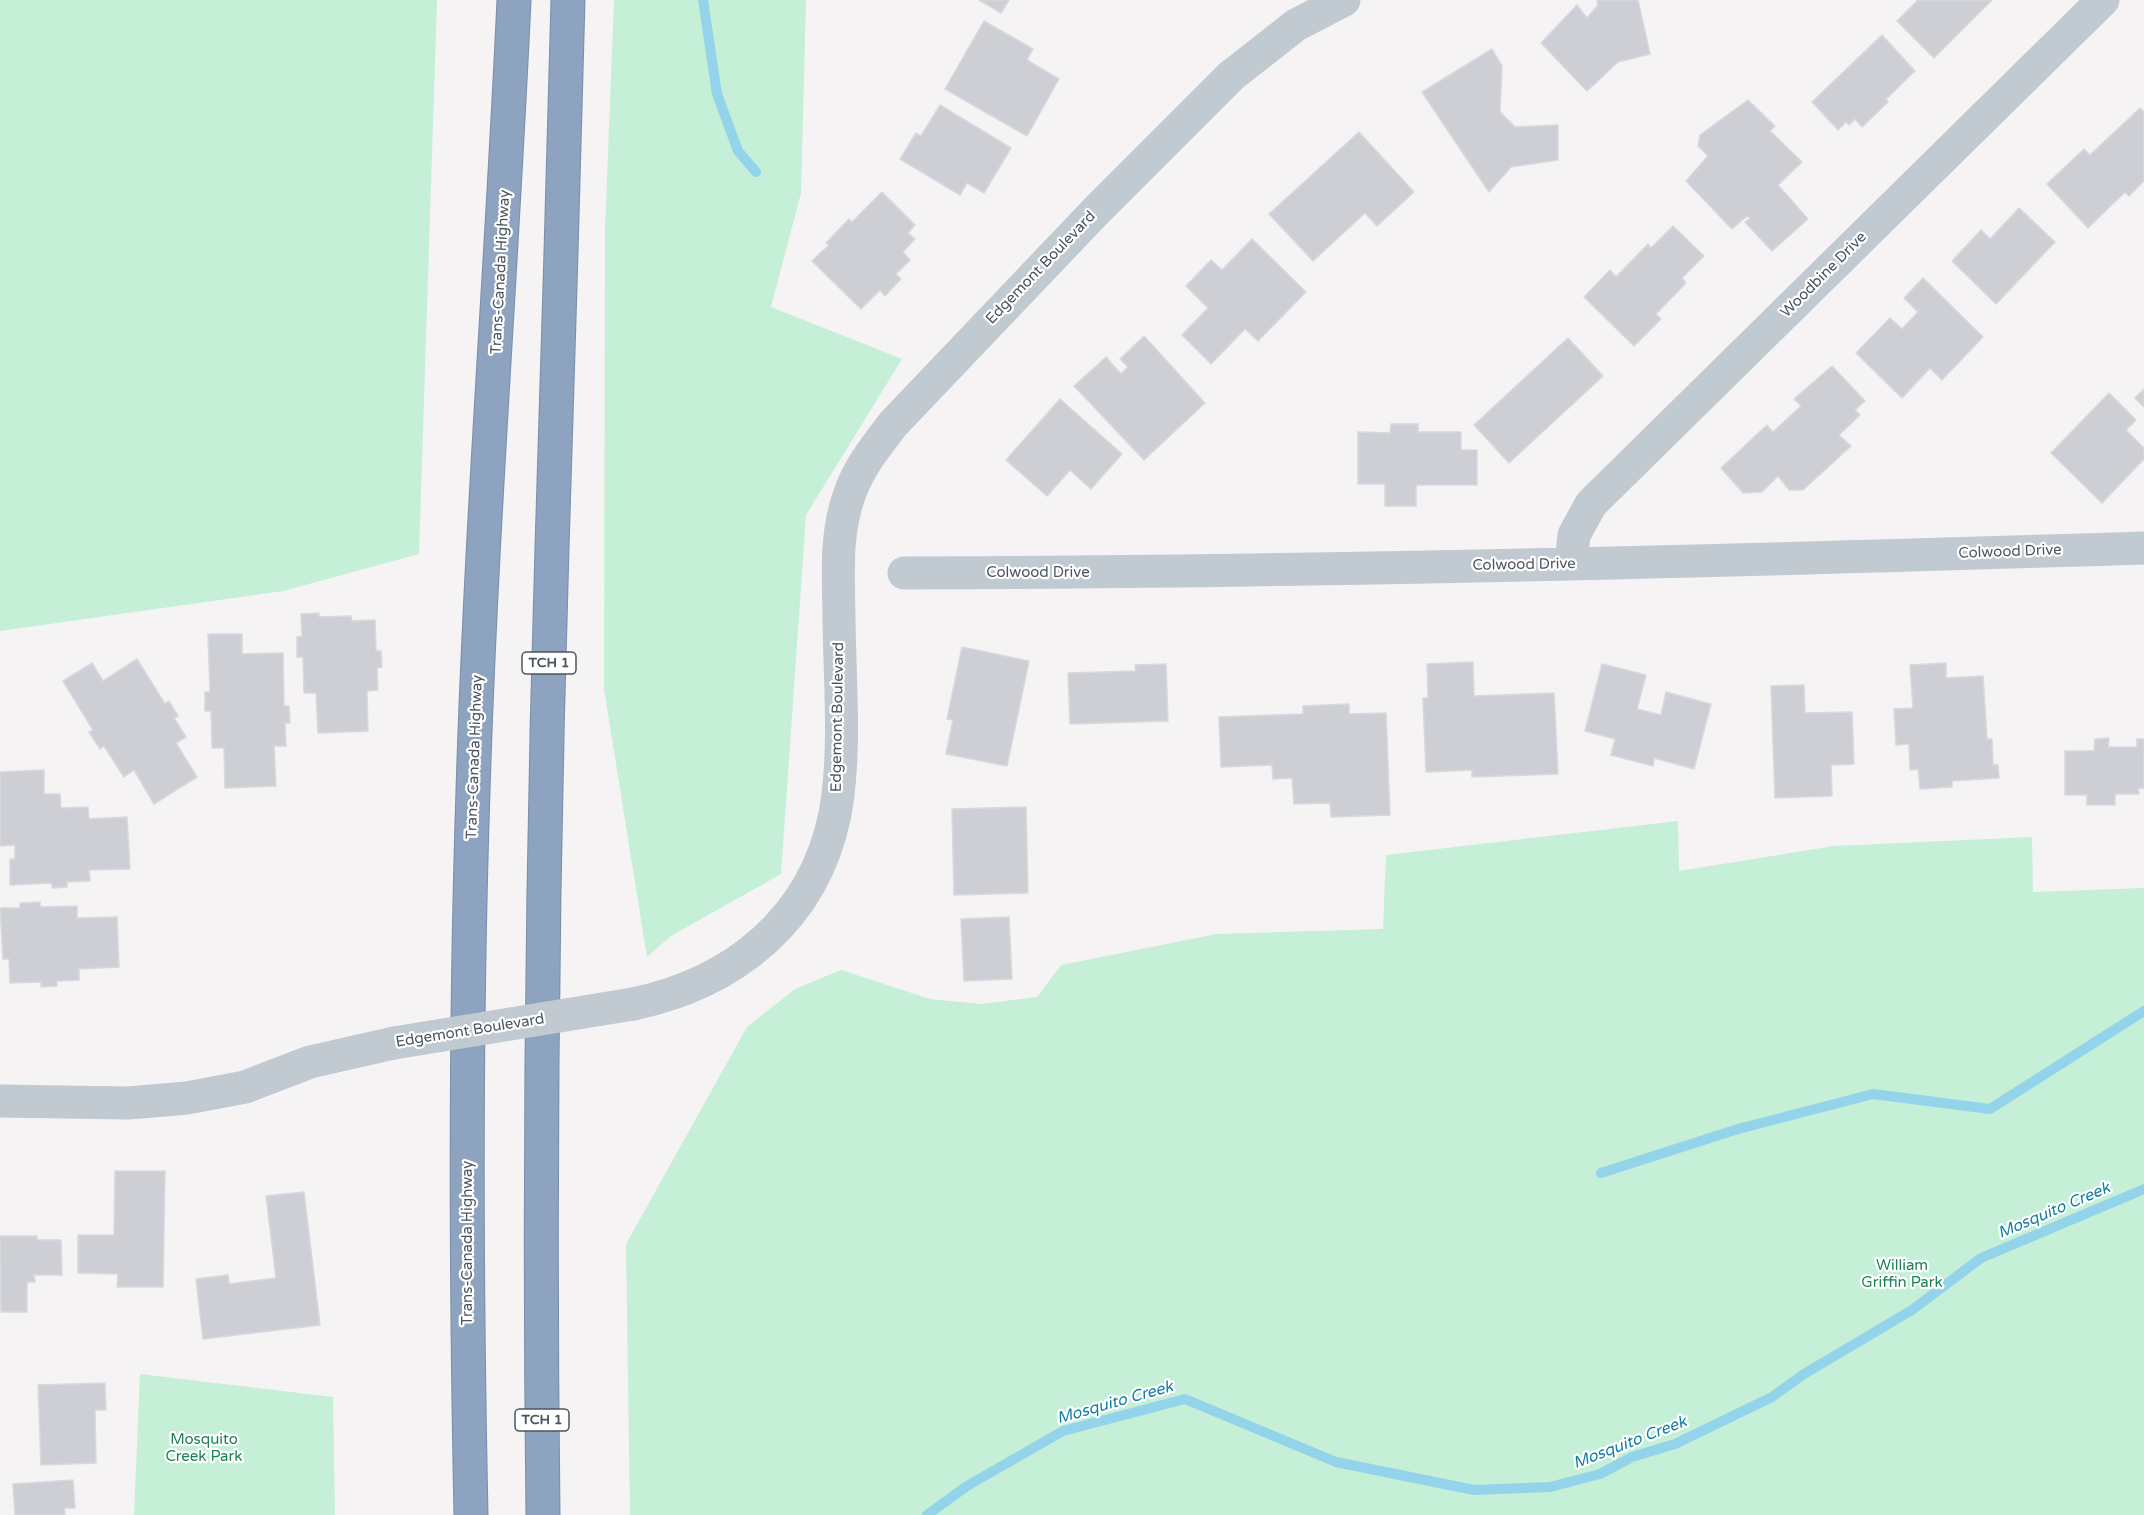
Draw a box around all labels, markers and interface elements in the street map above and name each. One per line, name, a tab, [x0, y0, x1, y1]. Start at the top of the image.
street label: Trans-Canada Highway	[488, 189, 514, 355]
street label: Edgemont Boulevard	[982, 208, 1100, 328]
street label: Woodbine Drive	[1777, 228, 1871, 322]
street label: Colwood Drive	[1958, 541, 2062, 563]
street label: Colwood Drive	[1472, 555, 1576, 575]
street label: Colwood Drive	[986, 564, 1090, 582]
street label: Edgemont Boulevard	[828, 642, 848, 792]
road number: TCH 1	[522, 652, 576, 674]
street label: Trans-Canada Highway	[463, 674, 487, 840]
street label: Edgemont Boulevard	[394, 1010, 546, 1052]
street label: Trans-Canada Highway	[459, 1161, 477, 1325]
water label: Mosquito Creek	[1995, 1179, 2113, 1243]
park label: William Griffin Park	[1861, 1257, 1943, 1292]
water label: Mosquito Creek	[1055, 1377, 1175, 1429]
road number: TCH 1	[515, 1409, 569, 1431]
water label: Mosquito Creek	[1571, 1413, 1689, 1473]
park label: Mosquito Creek Park	[166, 1431, 242, 1466]

